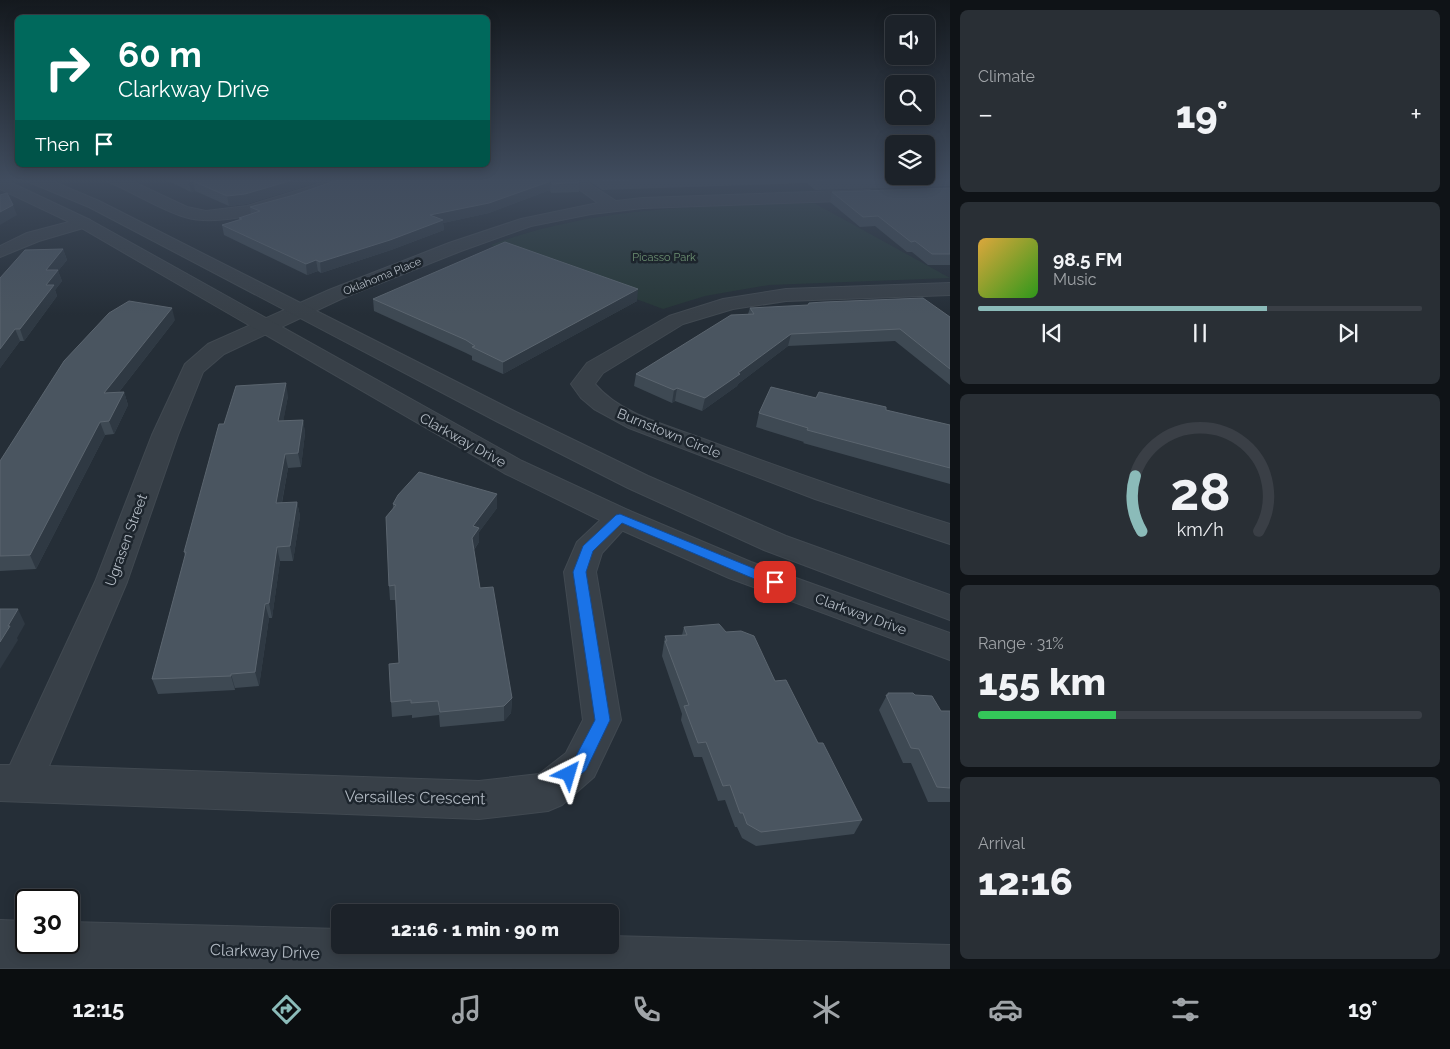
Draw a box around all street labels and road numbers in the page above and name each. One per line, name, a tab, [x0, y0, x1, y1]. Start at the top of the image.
street label: Oklahoma Place	[341, 255, 424, 298]
street label: Burnstown Circle	[615, 405, 723, 461]
street label: Clarkway Drive	[417, 410, 509, 470]
street label: Ugrasen Street	[102, 491, 150, 588]
street label: Clarkway Drive	[813, 590, 909, 638]
street label: Versailles Crescent	[344, 787, 486, 808]
street label: Clarkway Drive	[210, 940, 320, 963]

